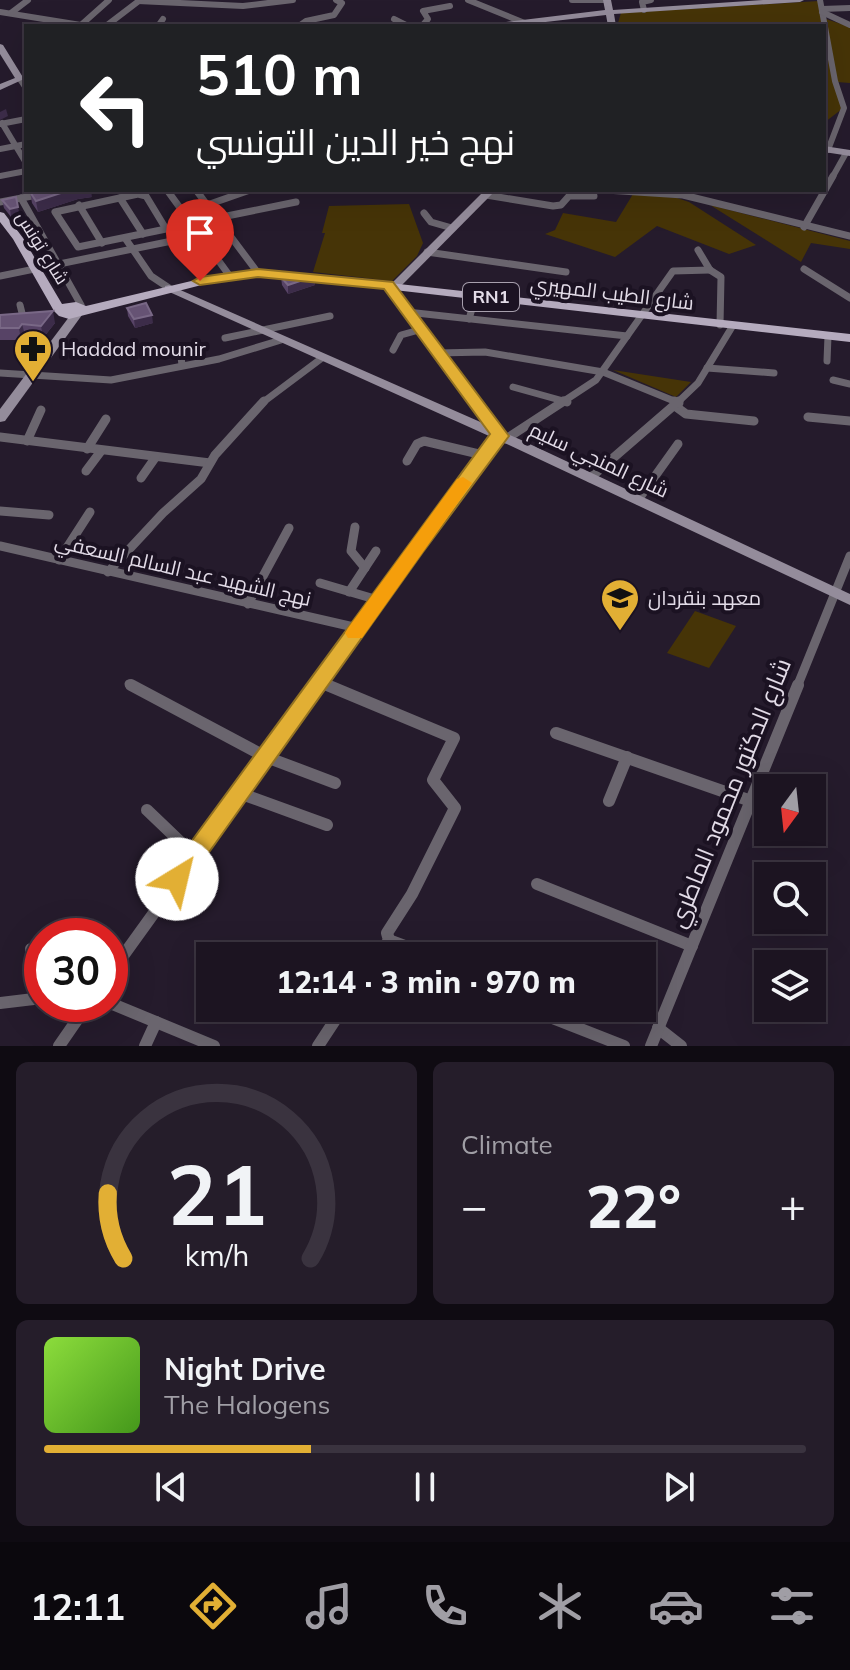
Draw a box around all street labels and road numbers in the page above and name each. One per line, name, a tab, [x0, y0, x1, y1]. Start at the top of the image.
street label: شارع تونس	[10, 207, 74, 289]
street label: شارع الطيب المهيري	[528, 270, 695, 319]
road number: RN1	[463, 283, 519, 311]
street label: شارع المنجي سليم	[524, 416, 673, 506]
street label: نهج الشهيد عبد السالم السعفي	[52, 528, 314, 615]
street label: شارع الدكتور محمود الماطري	[661, 654, 801, 933]

